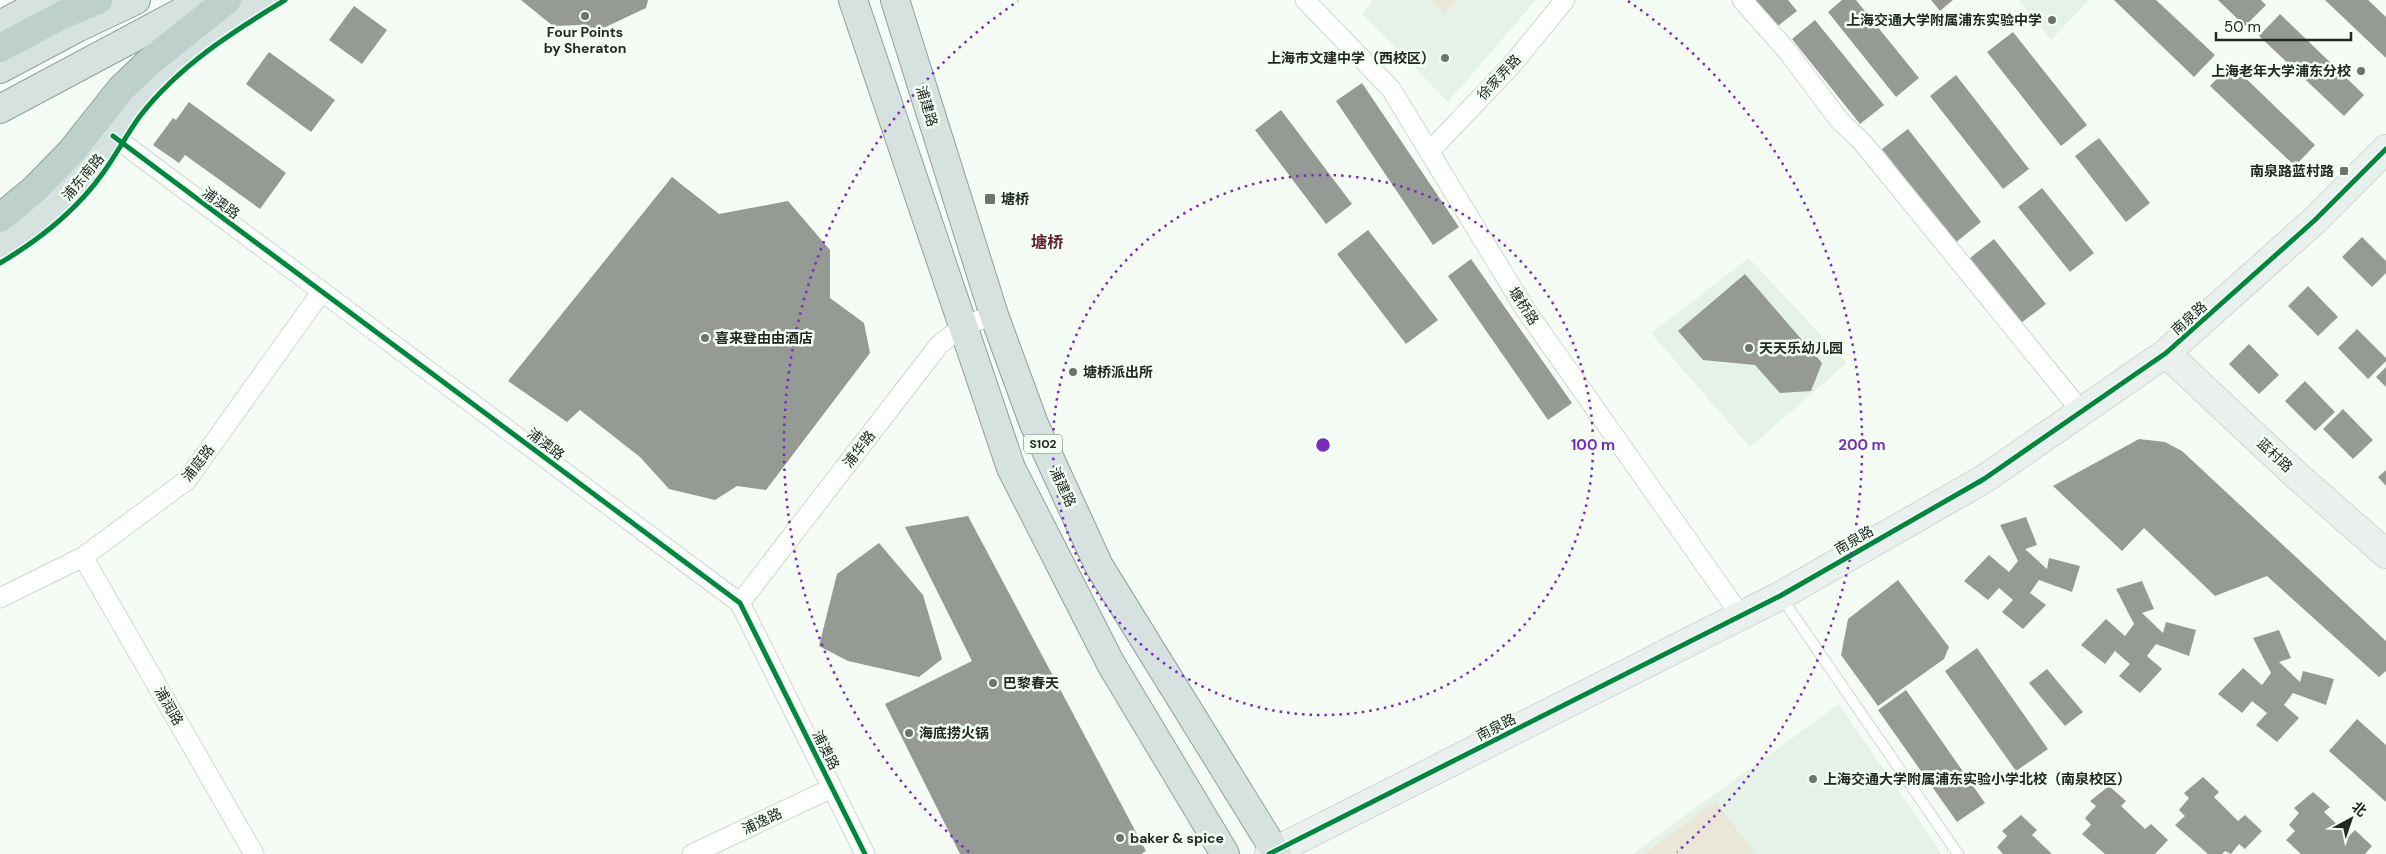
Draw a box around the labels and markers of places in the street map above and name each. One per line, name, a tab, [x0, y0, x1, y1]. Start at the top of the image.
marker: Four Points by Sheraton	[579, 10, 591, 22]
place label: 上海交通大学附属浦东实验中学	[1846, 11, 2042, 29]
marker: 上海交通大学附属浦东实验中学	[2046, 14, 2058, 26]
place label: Four Points by Sheraton	[544, 23, 626, 57]
place label: 上海市文建中学（西校区）	[1267, 49, 1435, 67]
marker: 上海市文建中学（西校区）	[1439, 52, 1451, 64]
place label: 上海老年大学浦东分校	[2211, 62, 2351, 80]
marker: 上海老年大学浦东分校	[2355, 65, 2367, 77]
place label: 南泉路蓝村路	[2250, 162, 2334, 180]
marker: 南泉路蓝村路	[2338, 165, 2350, 177]
place label: 塘桥	[1001, 190, 1029, 208]
marker: 塘桥	[983, 192, 997, 206]
place label: 喜来登由由酒店	[715, 329, 813, 347]
marker: 喜来登由由酒店	[699, 332, 711, 344]
place label: 天天乐幼儿园	[1759, 339, 1843, 357]
marker: 天天乐幼儿园	[1743, 342, 1755, 354]
place label: 塘桥派出所	[1083, 363, 1153, 381]
marker: 塘桥派出所	[1067, 366, 1079, 378]
centre of rings	[1314, 436, 1332, 454]
place label: 巴黎春天	[1003, 674, 1059, 692]
marker: 巴黎春天	[987, 677, 999, 689]
place label: 海底捞火锅	[919, 724, 989, 742]
marker: 海底捞火锅	[903, 727, 915, 739]
place label: 上海交通大学附属浦东实验小学北校（南泉校区）	[1823, 770, 2131, 788]
marker: 上海交通大学附属浦东实验小学北校（南泉校区）	[1807, 773, 1819, 785]
place label: baker & spice	[1130, 829, 1224, 847]
marker: baker & spice	[1114, 832, 1126, 844]

